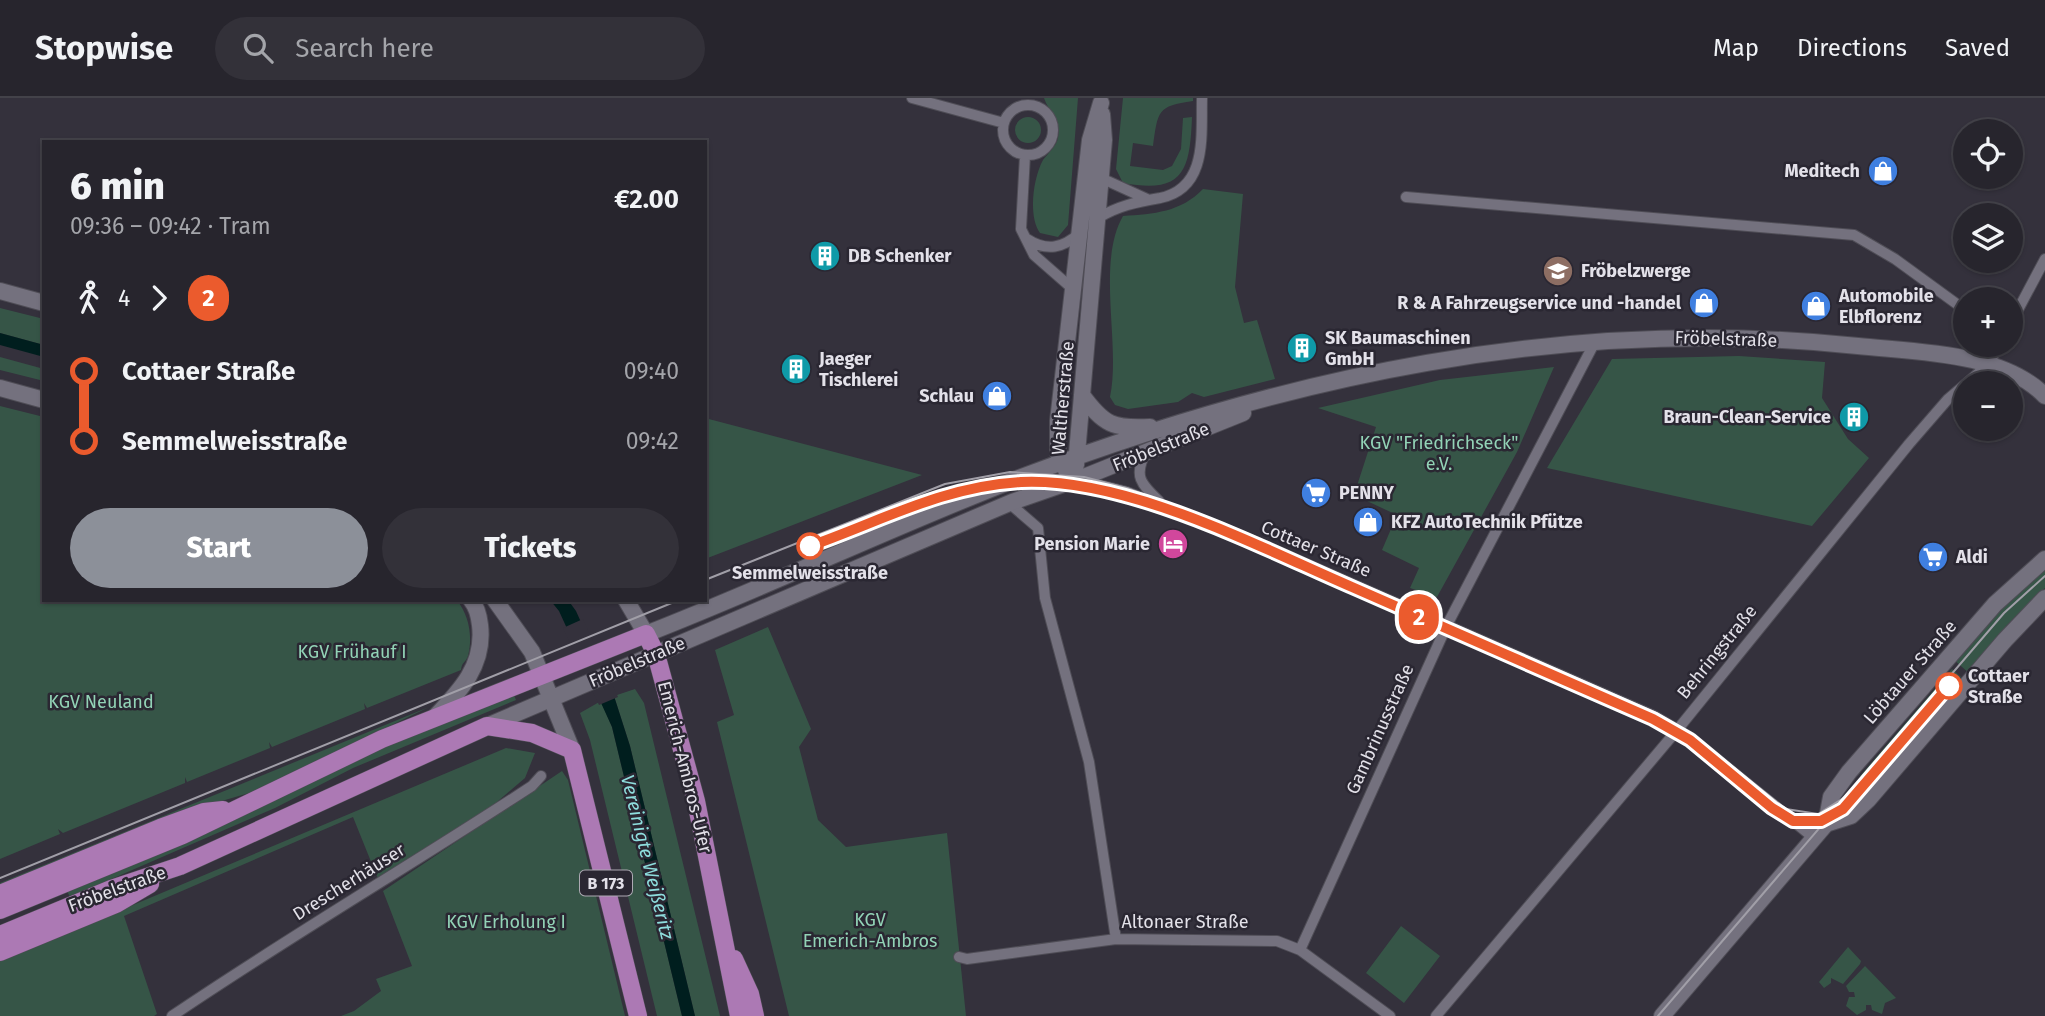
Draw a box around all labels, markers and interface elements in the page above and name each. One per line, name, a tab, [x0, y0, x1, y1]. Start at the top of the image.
search box	[215, 17, 705, 80]
text: Stopwise	[35, 28, 173, 68]
icon: search	[239, 29, 277, 67]
text: Search here	[295, 33, 434, 64]
text: Map	[1713, 34, 1759, 62]
text: Directions	[1797, 34, 1907, 62]
text: Saved	[1945, 34, 2010, 62]
map controls	[1953, 119, 2023, 441]
button: locate	[1953, 119, 2023, 189]
shop icon: Meditech	[1866, 154, 1900, 188]
place label: Meditech	[1784, 160, 1860, 182]
text: 6 min	[70, 163, 165, 209]
text: €2.00	[614, 184, 679, 215]
button: layers	[1953, 203, 2023, 273]
text: 09:36 – 09:42 · Tram	[70, 212, 271, 240]
building icon: DB Schenker	[808, 239, 842, 273]
place label: DB Schenker	[848, 245, 952, 267]
school or university icon: Fröbelzwerge	[1541, 254, 1575, 288]
place label: Fröbelzwerge	[1581, 260, 1691, 282]
icon: walk	[70, 279, 108, 317]
icon: forward	[140, 279, 178, 317]
text: 4	[118, 284, 130, 312]
text: 2	[202, 284, 215, 312]
place label: Automobile Elbflorenz	[1838, 285, 1934, 328]
shop icon: R & A Fahrzeugservice und -handel	[1687, 286, 1721, 320]
button: +	[1953, 287, 2023, 357]
shop icon: Automobile Elbflorenz	[1799, 289, 1833, 323]
place label: R & A Fahrzeugservice und -handel	[1397, 292, 1682, 314]
street label: Fröbelstraße	[1674, 326, 1778, 352]
place label: SK Baumaschinen GmbH	[1325, 327, 1471, 370]
building icon: SK Baumaschinen GmbH	[1285, 331, 1319, 365]
street label: Waltherstraße	[1047, 340, 1079, 456]
place label: Jaeger Tischlerei	[818, 348, 898, 391]
building icon: Jaeger Tischlerei	[779, 352, 813, 386]
text: Cottaer Straße	[122, 356, 295, 387]
text: 09:40	[624, 357, 679, 385]
button: −	[1953, 371, 2023, 441]
shop icon: Schlau	[980, 379, 1014, 413]
place label: Schlau	[919, 385, 974, 407]
building icon: Braun-Clean-Service	[1837, 400, 1871, 434]
place label: Braun-Clean-Service	[1663, 406, 1831, 428]
street label: Fröbelstraße	[1109, 418, 1213, 476]
text: Semmelweisstraße	[122, 426, 347, 457]
text: 09:42	[626, 427, 679, 455]
park label: KGV "Friedrichseck" e.V.	[1360, 432, 1518, 475]
supermarket icon: PENNY	[1299, 476, 1333, 510]
place label: PENNY	[1339, 482, 1394, 504]
shop icon: KFZ AutoTechnik Pfütze	[1351, 505, 1385, 539]
button: Start	[70, 508, 368, 588]
button: Tickets	[382, 508, 679, 588]
place label: KFZ AutoTechnik Pfütze	[1391, 511, 1583, 533]
street label: Cottaer Straße	[1258, 516, 1374, 582]
hotel icon: Pension Marie	[1156, 527, 1190, 561]
marker: Semmelweisstraße	[797, 533, 823, 559]
place label: Pension Marie	[1034, 533, 1150, 555]
supermarket icon: Aldi	[1916, 540, 1950, 574]
place label: Aldi	[1955, 546, 1988, 568]
place label: Semmelweisstraße	[732, 562, 888, 584]
line badge: 2	[1396, 594, 1442, 640]
street label: Behringstraße	[1672, 601, 1762, 703]
text: 2	[1413, 603, 1425, 631]
street label: Löbtauer Straße	[1859, 615, 1961, 729]
street label: Fröbelstraße	[586, 632, 688, 692]
park label: KGV Frühauf I	[297, 641, 407, 663]
street label: Gambrinusstraße	[1341, 661, 1419, 797]
place label: Cottaer Straße	[1968, 665, 2030, 708]
marker: Cottaer Straße	[1936, 673, 1962, 699]
street label: Emerich-Ambros-Ufer	[653, 679, 717, 855]
park label: KGV Neuland	[48, 691, 154, 713]
water label: Vereinigte Weißeritz	[616, 772, 679, 943]
street label: Drescherhäuser	[289, 839, 409, 925]
street label: Fröbelstraße	[65, 861, 169, 917]
road number: B 173	[580, 870, 632, 896]
park label: KGV Emerich-Ambros	[803, 909, 937, 952]
park label: KGV Erholung I	[446, 911, 566, 933]
street label: Altonaer Straße	[1121, 911, 1249, 933]

